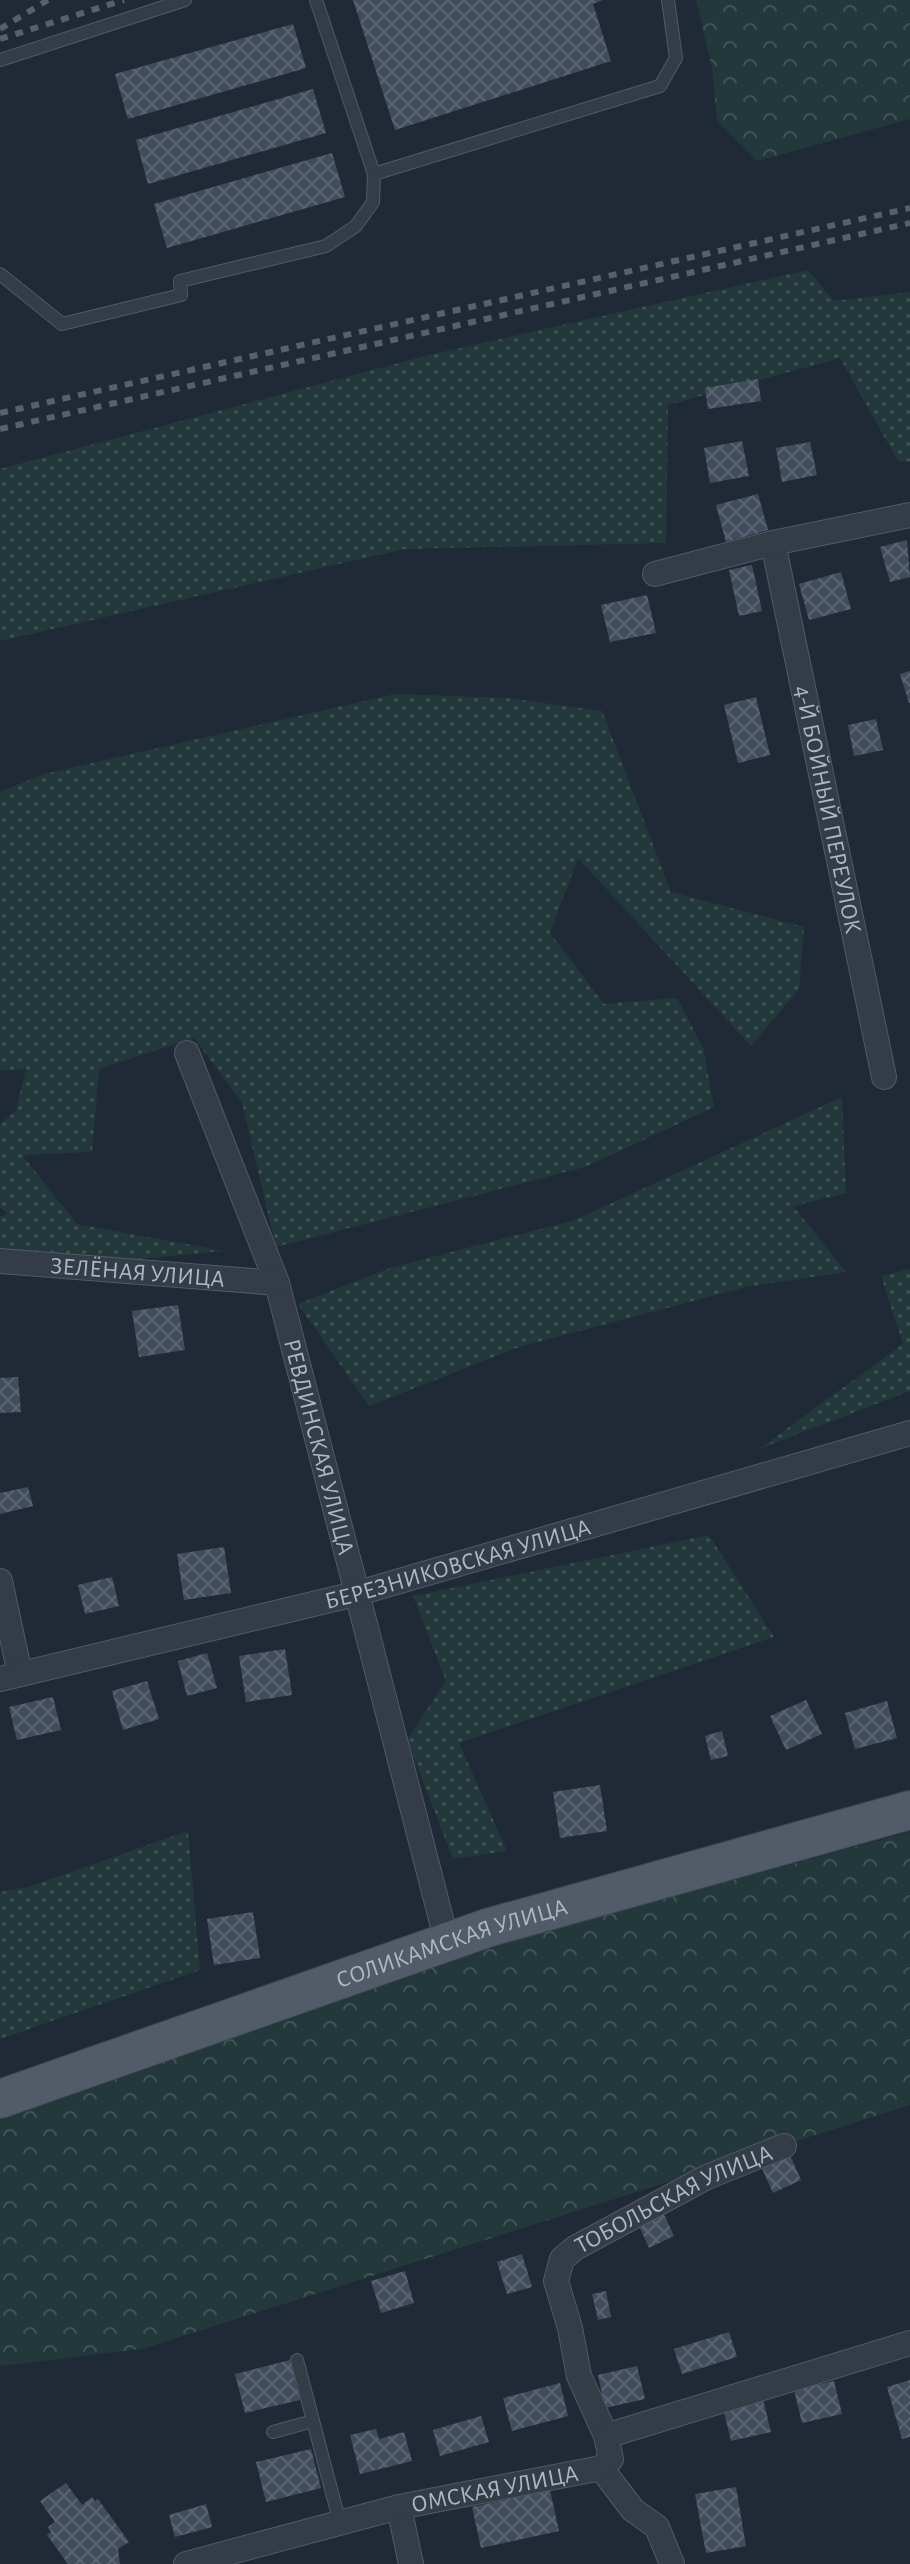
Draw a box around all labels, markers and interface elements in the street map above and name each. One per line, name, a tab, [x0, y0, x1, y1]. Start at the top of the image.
street label: 4-Й БОЙНЫЙ ПЕРЕУЛОК	[790, 683, 865, 936]
street label: ЗЕЛЁНАЯ УЛИЦА	[49, 1254, 226, 1292]
street label: РЕВДИНСКАЯ УЛИЦА	[279, 1336, 358, 1557]
street label: БЕРЕЗНИКОВСКАЯ УЛИЦА	[323, 1515, 593, 1614]
street label: СОЛИКАМСКАЯ УЛИЦА	[333, 1895, 570, 1993]
street label: ТОБОЛЬСКАЯ УЛИЦА	[572, 2141, 776, 2259]
street label: ОМСКАЯ УЛИЦА	[409, 2462, 580, 2517]

